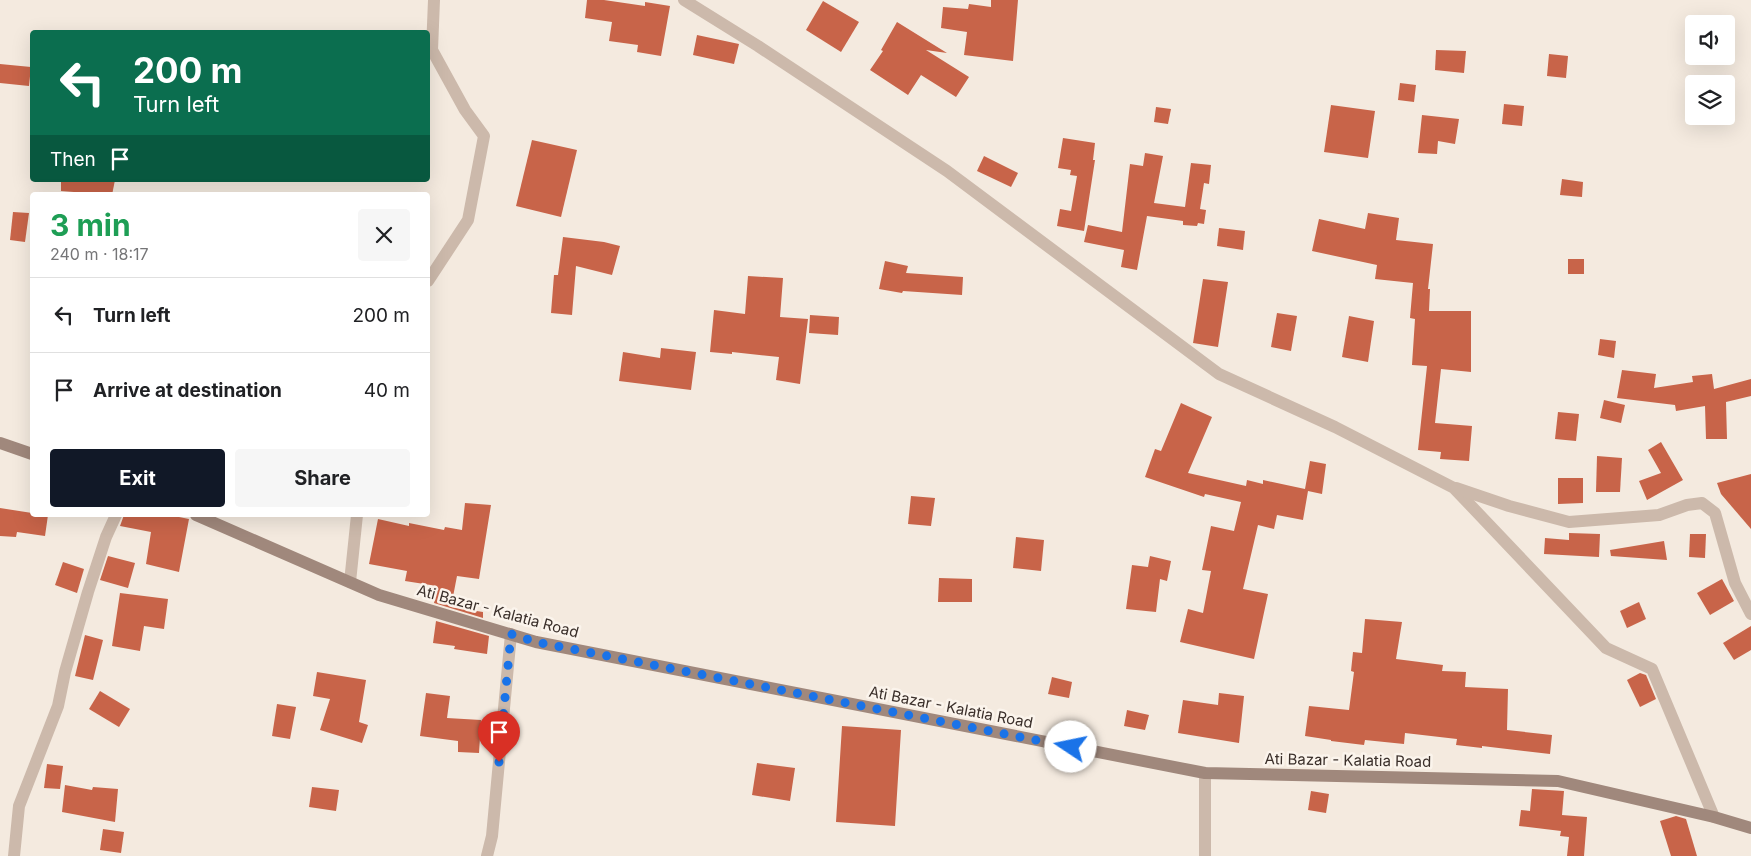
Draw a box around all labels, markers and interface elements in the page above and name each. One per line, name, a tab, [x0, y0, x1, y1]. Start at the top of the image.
map controls	[1685, 15, 1735, 125]
button: sound	[1685, 15, 1735, 65]
text: 200 m	[133, 49, 242, 91]
icon: left	[50, 50, 115, 115]
button: layers	[1685, 75, 1735, 125]
text: Turn left	[133, 91, 219, 117]
icon: arrive	[106, 145, 134, 173]
text: Then	[50, 148, 96, 171]
text: 3 min	[50, 207, 131, 243]
button: close	[358, 209, 410, 261]
text: 240 m · 18:17	[50, 244, 149, 264]
icon: left	[50, 301, 78, 329]
text: Turn left	[93, 304, 171, 327]
text: 200 m	[352, 304, 410, 327]
icon: arrive	[50, 376, 78, 404]
text: Arrive at destination	[93, 379, 282, 402]
text: 40 m	[364, 379, 410, 402]
button: Exit	[50, 449, 225, 507]
button: Share	[235, 449, 410, 507]
street label: Ati Bazar - Kalatia Road	[415, 580, 581, 642]
street label: Ati Bazar - Kalatia Road	[867, 682, 1035, 732]
pin	[478, 711, 520, 762]
icon: arrive	[485, 718, 513, 746]
position arrow	[1044, 720, 1096, 772]
street label: Ati Bazar - Kalatia Road	[1265, 749, 1431, 771]

